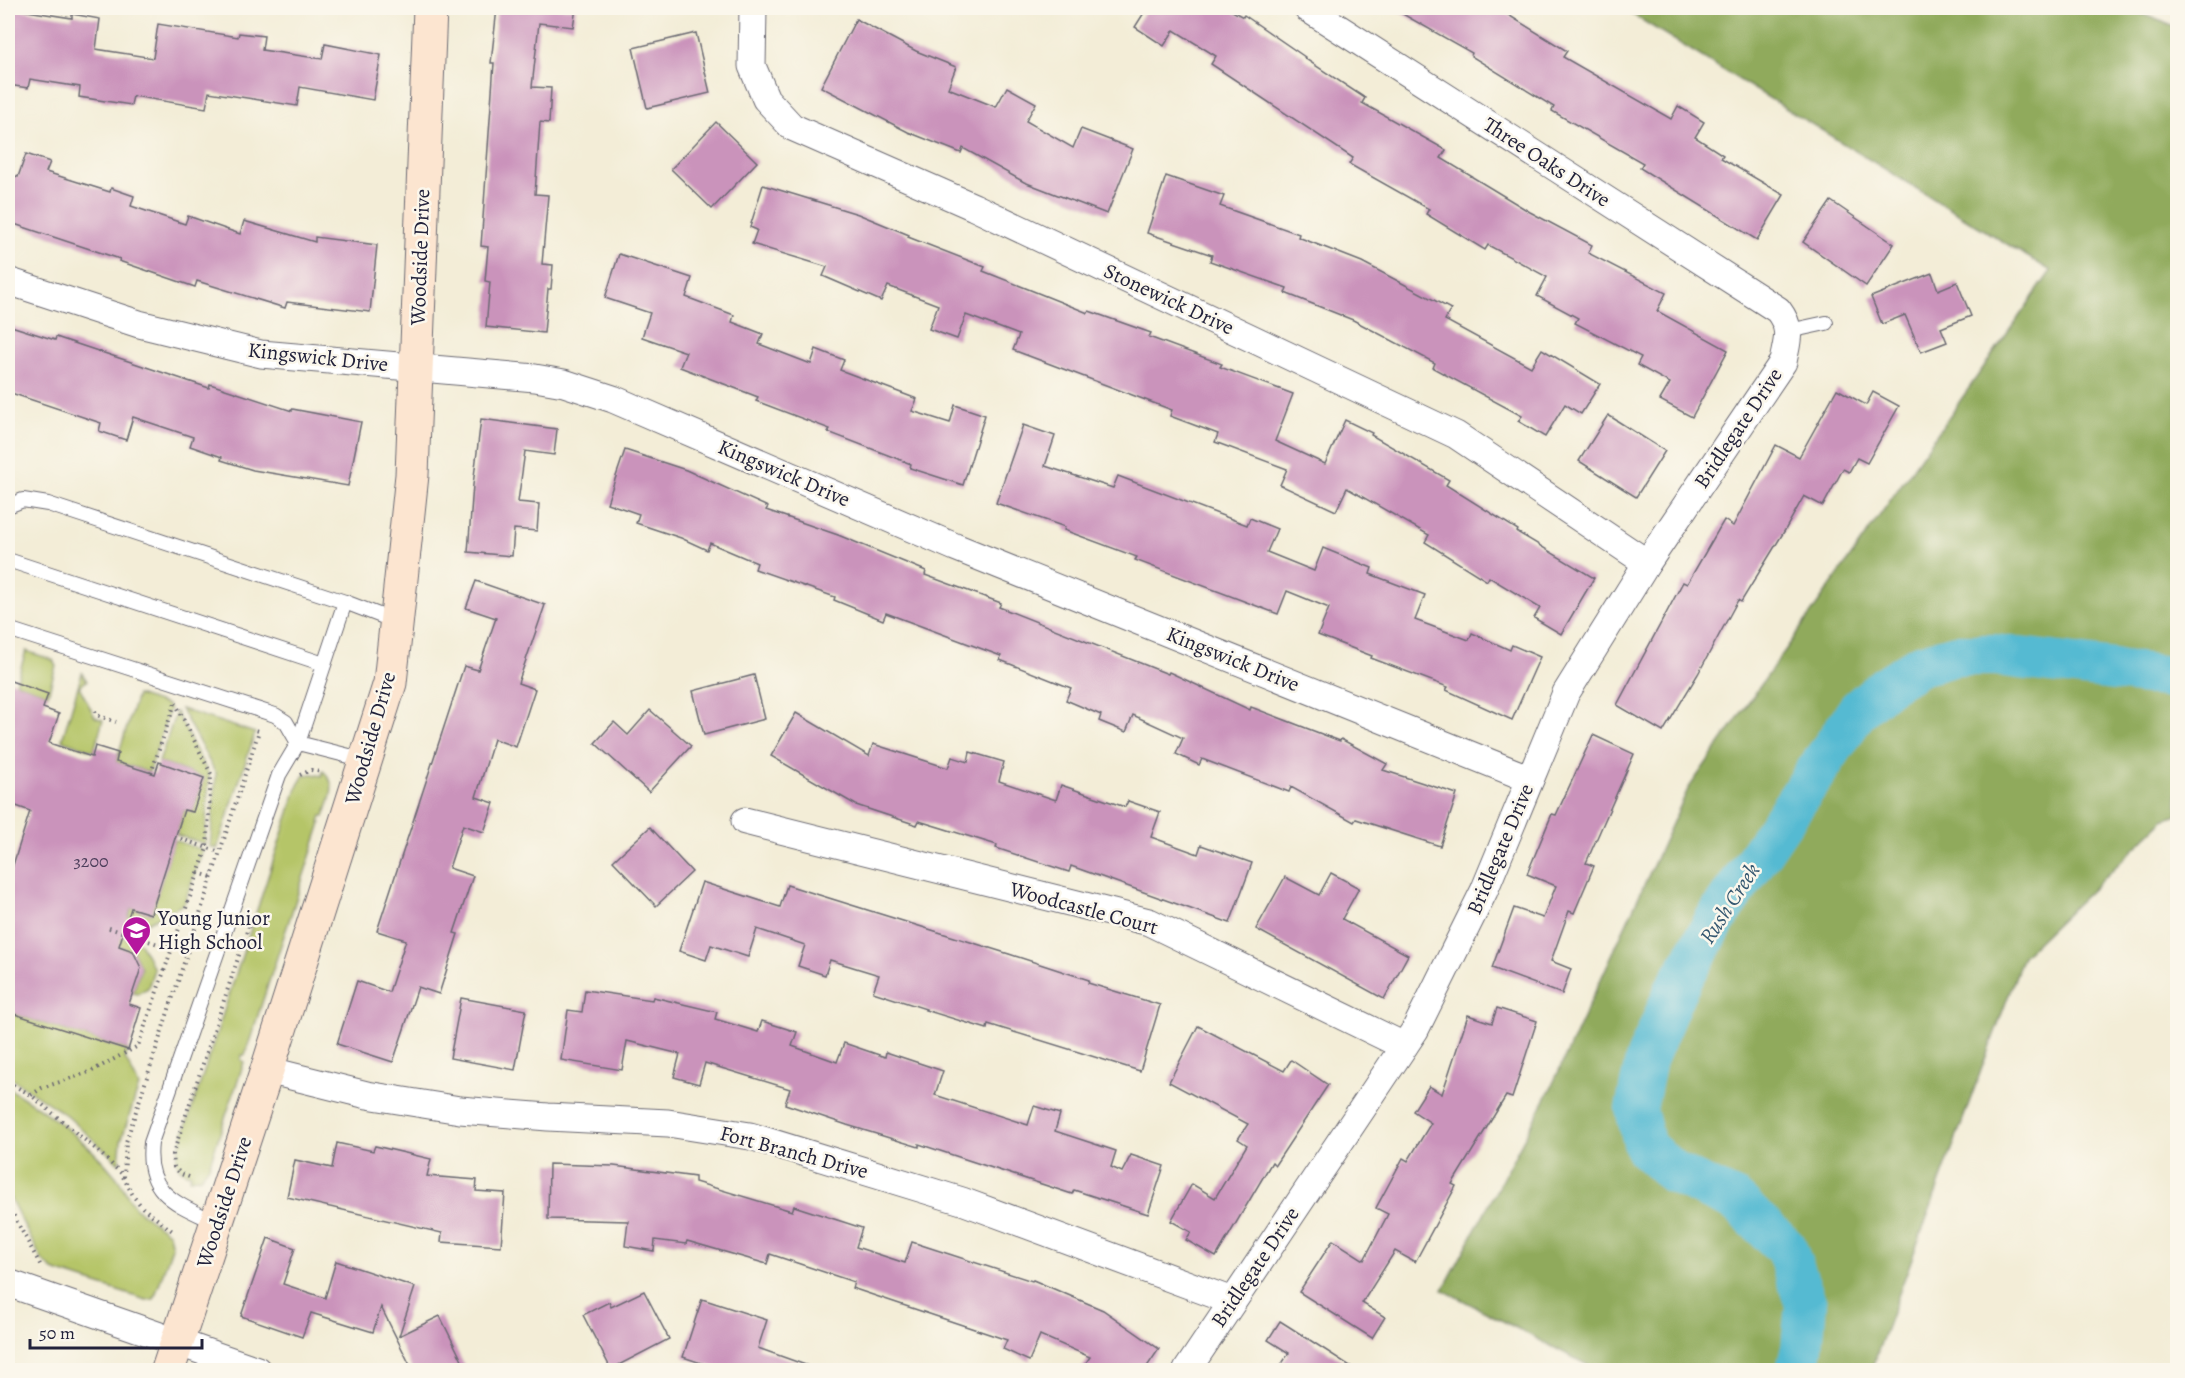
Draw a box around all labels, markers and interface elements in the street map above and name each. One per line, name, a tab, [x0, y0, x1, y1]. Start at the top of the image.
street label: Three Oaks Drive	[1478, 110, 1616, 214]
street label: Woodside Drive	[404, 188, 436, 327]
street label: Stonewick Drive	[1099, 257, 1239, 341]
street label: Kingswick Drive	[246, 336, 390, 378]
street label: Bridlegate Drive	[1687, 362, 1789, 494]
street label: Kingswick Drive	[714, 433, 854, 513]
street label: Kingswick Drive	[1162, 620, 1304, 698]
street label: Woodside Drive	[337, 669, 402, 808]
street label: Bridlegate Drive	[1460, 779, 1540, 919]
house number: 3200	[73, 849, 109, 873]
water label: Rush Creek	[1693, 857, 1767, 950]
street label: Woodcastle Court	[1006, 875, 1161, 941]
place label: Young Junior High School	[157, 904, 270, 956]
school or university icon: Young Junior High School	[121, 914, 153, 956]
street label: Fort Branch Drive	[717, 1119, 871, 1185]
street label: Woodside Drive	[189, 1133, 258, 1272]
street label: Bridlegate Drive	[1204, 1201, 1306, 1333]
scale bar	[30, 1312, 202, 1350]
text: 50 m	[39, 1321, 75, 1345]

